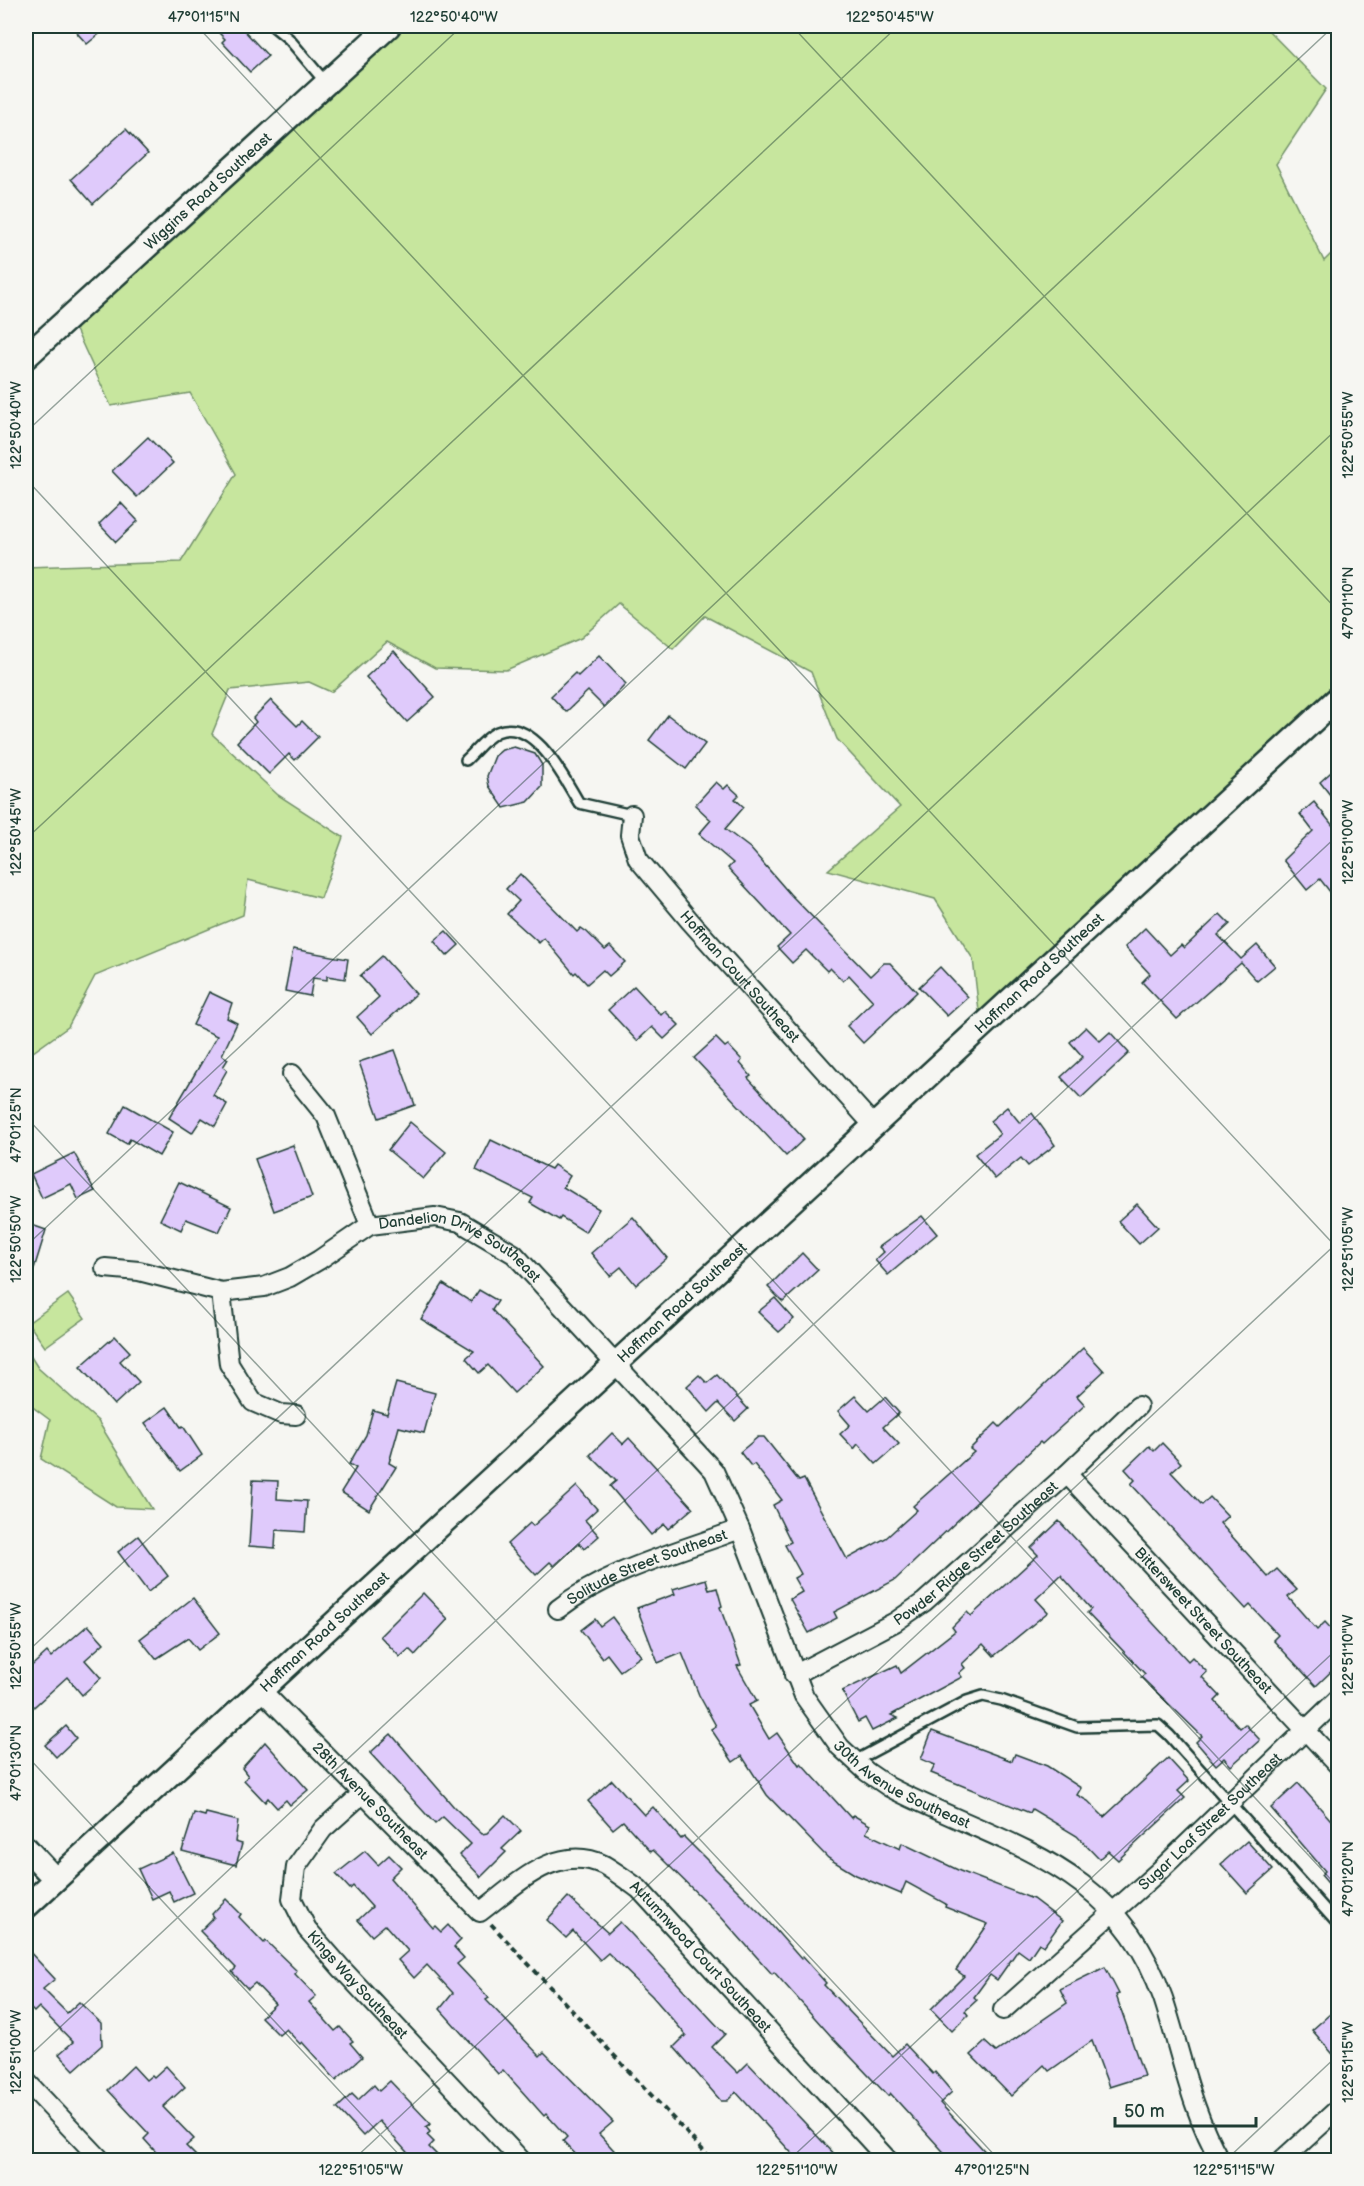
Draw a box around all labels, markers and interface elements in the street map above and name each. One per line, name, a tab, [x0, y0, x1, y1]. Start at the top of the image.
text: 47°01'15"N	[168, 8, 240, 27]
text: 122°50'40"W	[410, 8, 498, 27]
text: 122°50'45"W	[846, 8, 934, 27]
street label: Wiggins Road Southeast	[140, 128, 276, 254]
text: 122°50'40"W	[7, 381, 26, 469]
text: 122°50'55"W	[1339, 391, 1358, 479]
text: 47°01'10"N	[1339, 567, 1358, 639]
text: 122°50'45"W	[7, 788, 26, 876]
text: 122°51'00"W	[1339, 799, 1358, 884]
street label: Hoffman Court Southeast	[676, 907, 804, 1047]
street label: Hoffman Road Southeast	[971, 909, 1108, 1038]
text: 47°01'25"N	[7, 1087, 26, 1163]
text: 122°50'50"W	[7, 1195, 26, 1283]
text: 122°51'05"W	[1339, 1206, 1358, 1291]
street label: Dandelion Drive Southeast	[377, 1207, 545, 1287]
street label: Hoffman Road Southeast	[613, 1238, 751, 1367]
street label: Powder Ridge Street Southeast	[890, 1477, 1062, 1630]
street label: Solitude Street Southeast	[563, 1525, 730, 1609]
street label: Bittersweet Street Southeast	[1130, 1543, 1276, 1698]
street label: Hoffman Road Southeast	[256, 1567, 394, 1696]
text: 122°50'55"W	[7, 1602, 26, 1690]
text: 122°51'10"W	[1339, 1614, 1358, 1696]
text: 47°01'30"N	[7, 1725, 26, 1801]
street label: 30th Avenue Southeast	[829, 1737, 973, 1833]
street label: 28th Avenue Southeast	[308, 1738, 432, 1863]
street label: Sugar Loaf Street Southeast	[1134, 1749, 1286, 1894]
text: 47°01'20"N	[1339, 1841, 1358, 1917]
street label: Autumnwood Court Southeast	[626, 1876, 776, 2037]
street label: Kings Way Southeast	[303, 1927, 412, 2043]
text: 122°51'00"W	[7, 2009, 26, 2094]
text: 122°51'15"W	[1339, 2021, 1358, 2103]
scale bar	[1115, 2090, 1256, 2128]
text: 50 m	[1124, 2101, 1165, 2122]
text: 122°51'05"W	[319, 2161, 404, 2180]
text: 122°51'10"W	[756, 2161, 838, 2180]
text: 47°01'25"N	[954, 2161, 1030, 2180]
text: 122°51'15"W	[1193, 2161, 1275, 2180]

